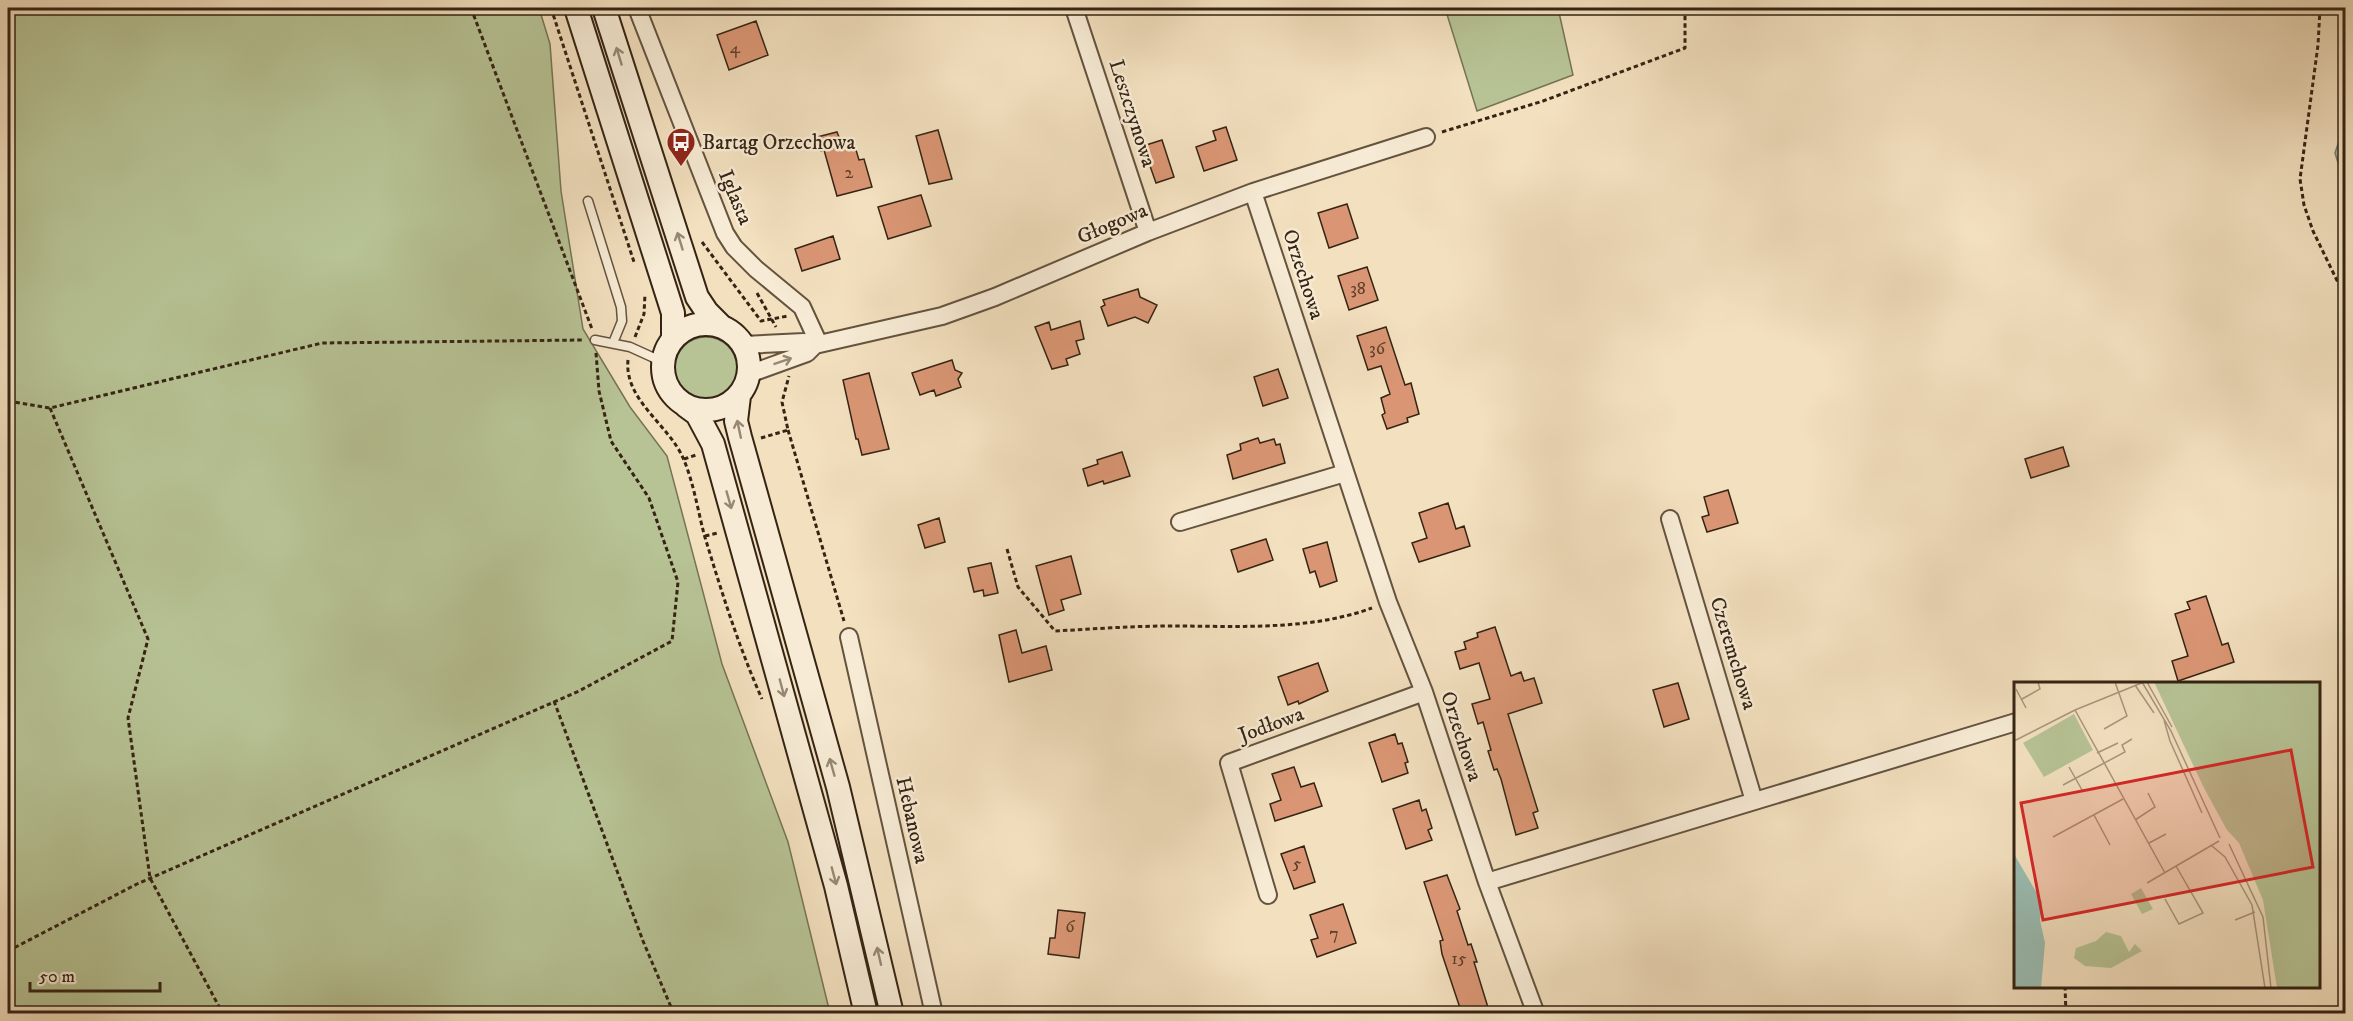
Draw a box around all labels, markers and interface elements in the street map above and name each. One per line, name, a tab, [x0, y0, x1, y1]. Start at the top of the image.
house number: 4	[730, 37, 741, 59]
one-way arrow	[613, 47, 624, 66]
street label: Leszczynowa	[1102, 56, 1162, 170]
bus stop icon: Bartąg Orzechowa	[665, 126, 697, 168]
place label: Bartąg Orzechowa	[702, 130, 855, 156]
house number: 2	[845, 162, 854, 184]
street label: Iglasta	[712, 166, 758, 229]
street label: Głogowa	[1073, 197, 1152, 250]
street label: Orzechowa	[1276, 226, 1330, 323]
one-way arrow	[674, 232, 685, 251]
house number: 38	[1350, 278, 1366, 300]
house number: 36	[1369, 338, 1386, 360]
one-way arrow	[773, 355, 792, 366]
one-way arrow	[733, 420, 744, 439]
one-way arrow	[724, 490, 735, 509]
street label: Czeremchowa	[1704, 594, 1763, 713]
one-way arrow	[777, 678, 788, 697]
inset map	[2014, 682, 2320, 988]
street label: Orzechowa	[1434, 688, 1488, 785]
street label: Jodłowa	[1233, 701, 1308, 749]
one-way arrow	[826, 758, 837, 777]
street label: Hebanowa	[889, 774, 935, 866]
house number: 5	[1293, 853, 1302, 875]
one-way arrow	[828, 866, 840, 885]
house number: 6	[1065, 916, 1075, 938]
house number: 7	[1329, 923, 1339, 945]
one-way arrow	[873, 947, 885, 966]
house number: 15	[1451, 948, 1467, 970]
scale bar	[30, 955, 160, 993]
text: 50 m	[39, 966, 75, 988]

